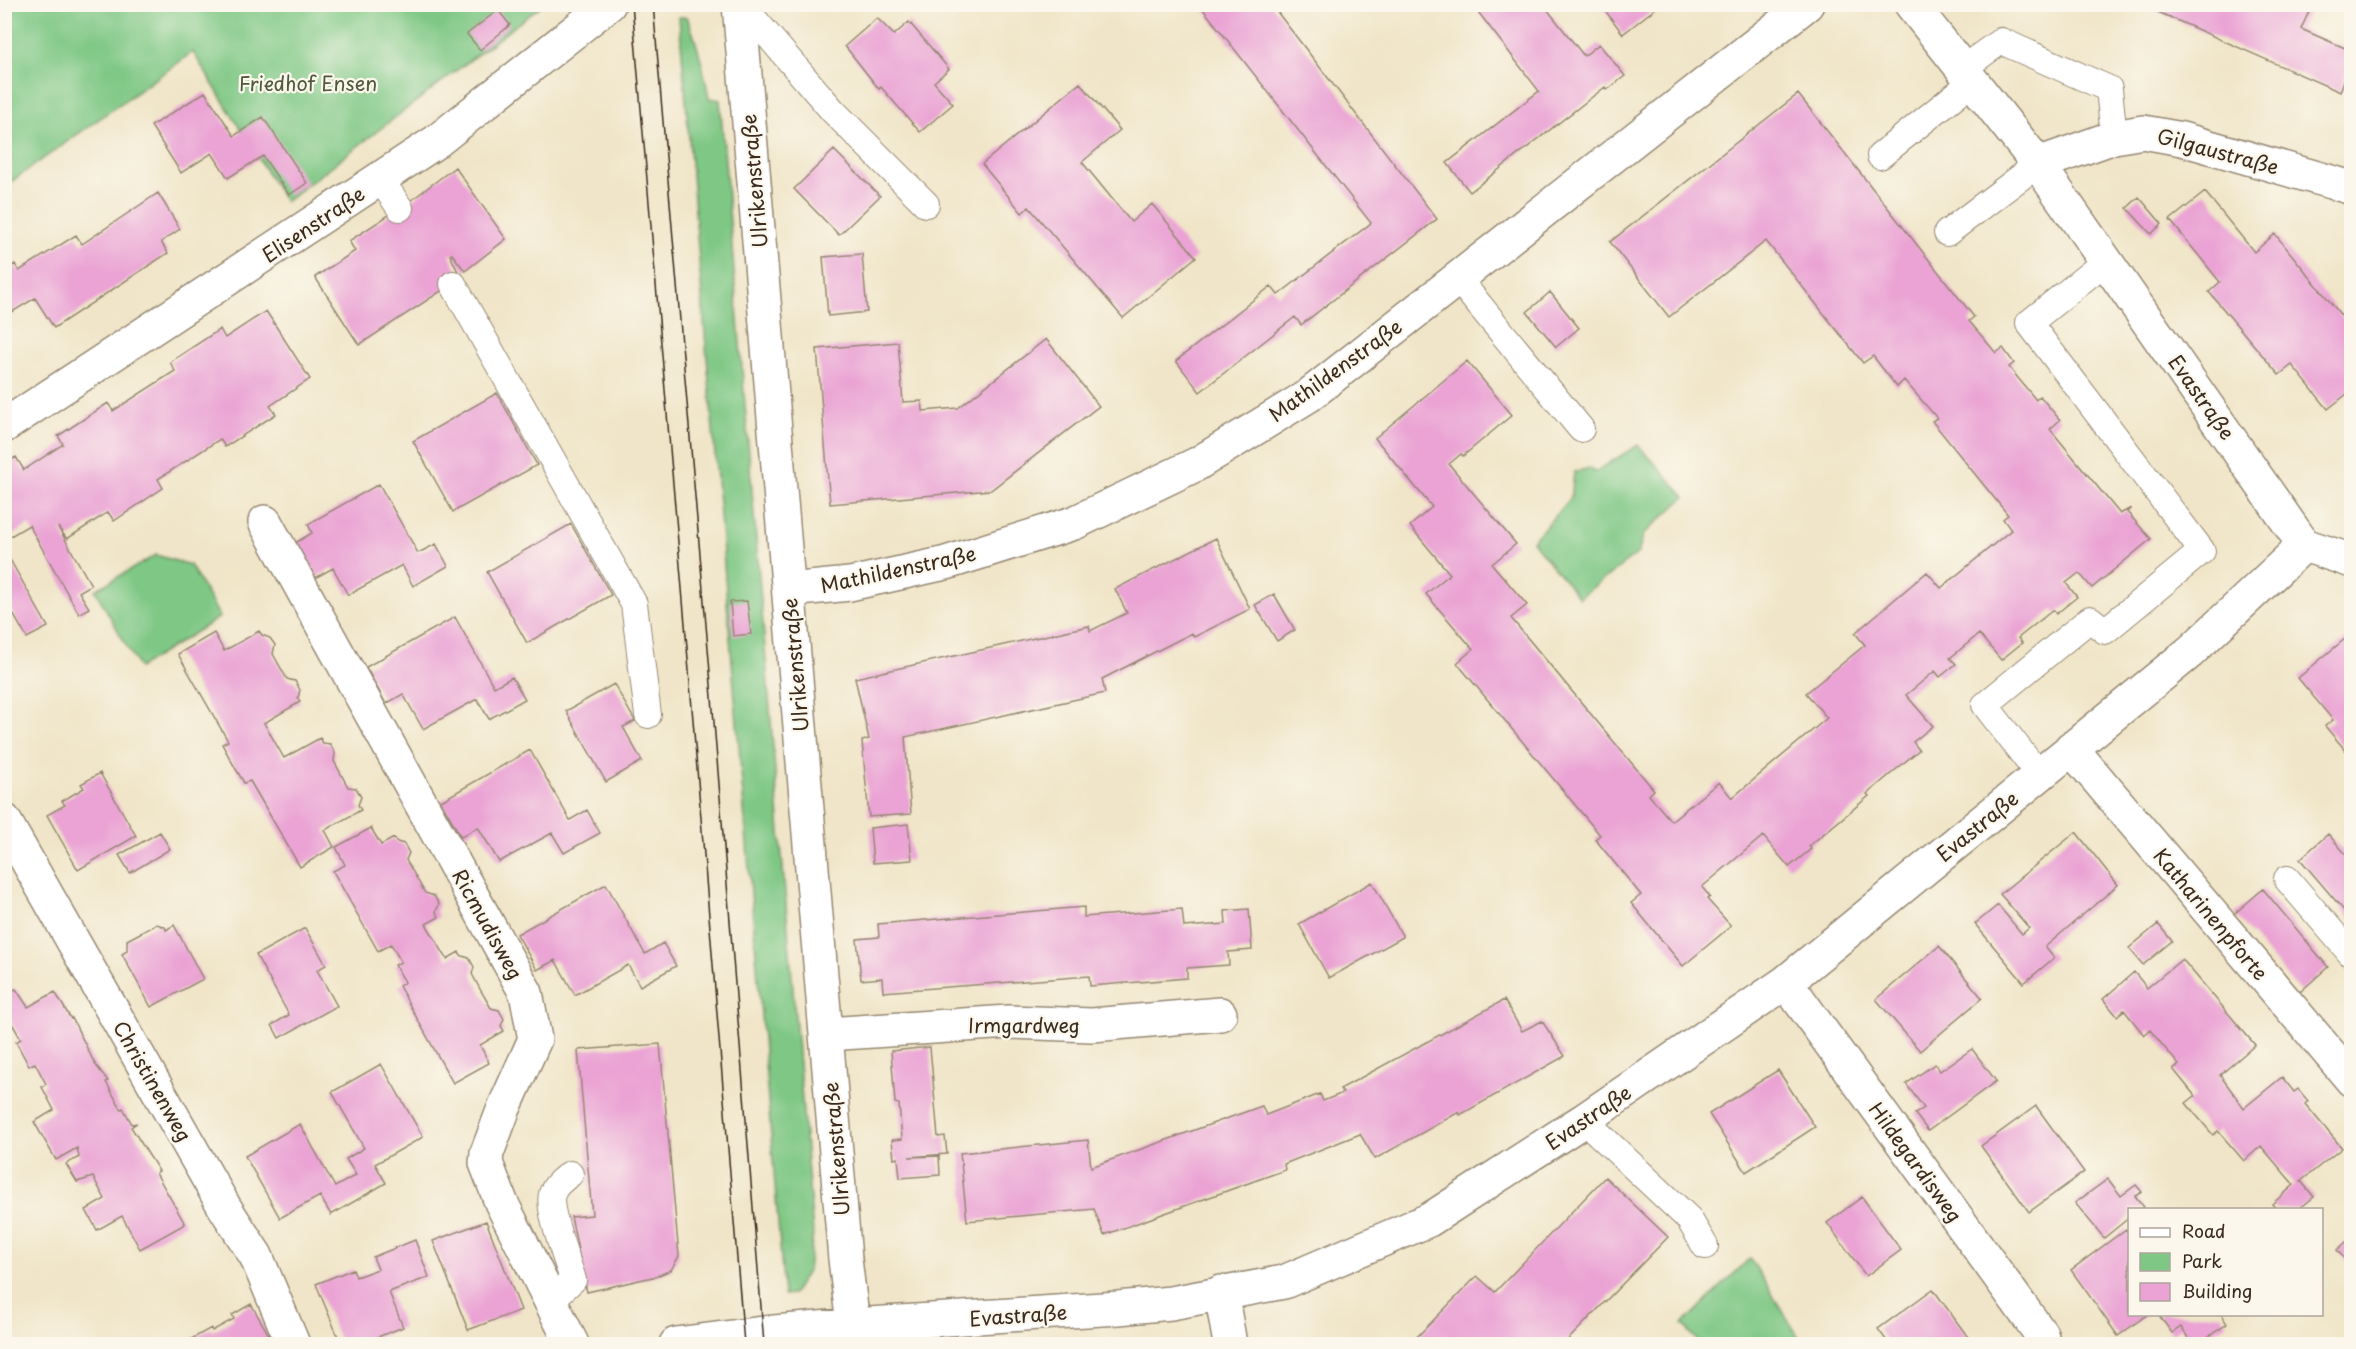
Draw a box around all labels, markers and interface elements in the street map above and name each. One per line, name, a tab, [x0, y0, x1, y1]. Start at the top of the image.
park label: Friedhof Ensen	[239, 68, 377, 98]
street label: Ulrikenstraße	[733, 113, 775, 249]
street label: Gilgaustraße	[2154, 120, 2282, 182]
street label: Elisenstraße	[256, 179, 370, 269]
street label: Mathildenstraße	[1262, 311, 1408, 429]
street label: Evastraße	[2162, 348, 2242, 446]
street label: Mathildenstraße	[817, 538, 979, 600]
street label: Ulrikenstraße	[774, 597, 816, 733]
street label: Evastraße	[1929, 783, 2025, 869]
street label: Katharinenpforte	[2147, 841, 2275, 987]
street label: Ricmudisweg	[445, 863, 531, 985]
street label: Irmgardweg	[968, 1010, 1080, 1040]
street label: Christinenweg	[106, 1015, 200, 1147]
street label: Evastraße	[1539, 1077, 1637, 1157]
street label: Ulrikenstraße	[815, 1081, 857, 1217]
street label: Hildegardisweg	[1862, 1095, 1970, 1229]
legend	[2128, 1208, 2323, 1316]
text: Road	[2182, 1217, 2226, 1244]
text: Park	[2182, 1247, 2222, 1274]
text: Building	[2182, 1277, 2252, 1304]
street label: Evastraße	[968, 1297, 1068, 1333]

